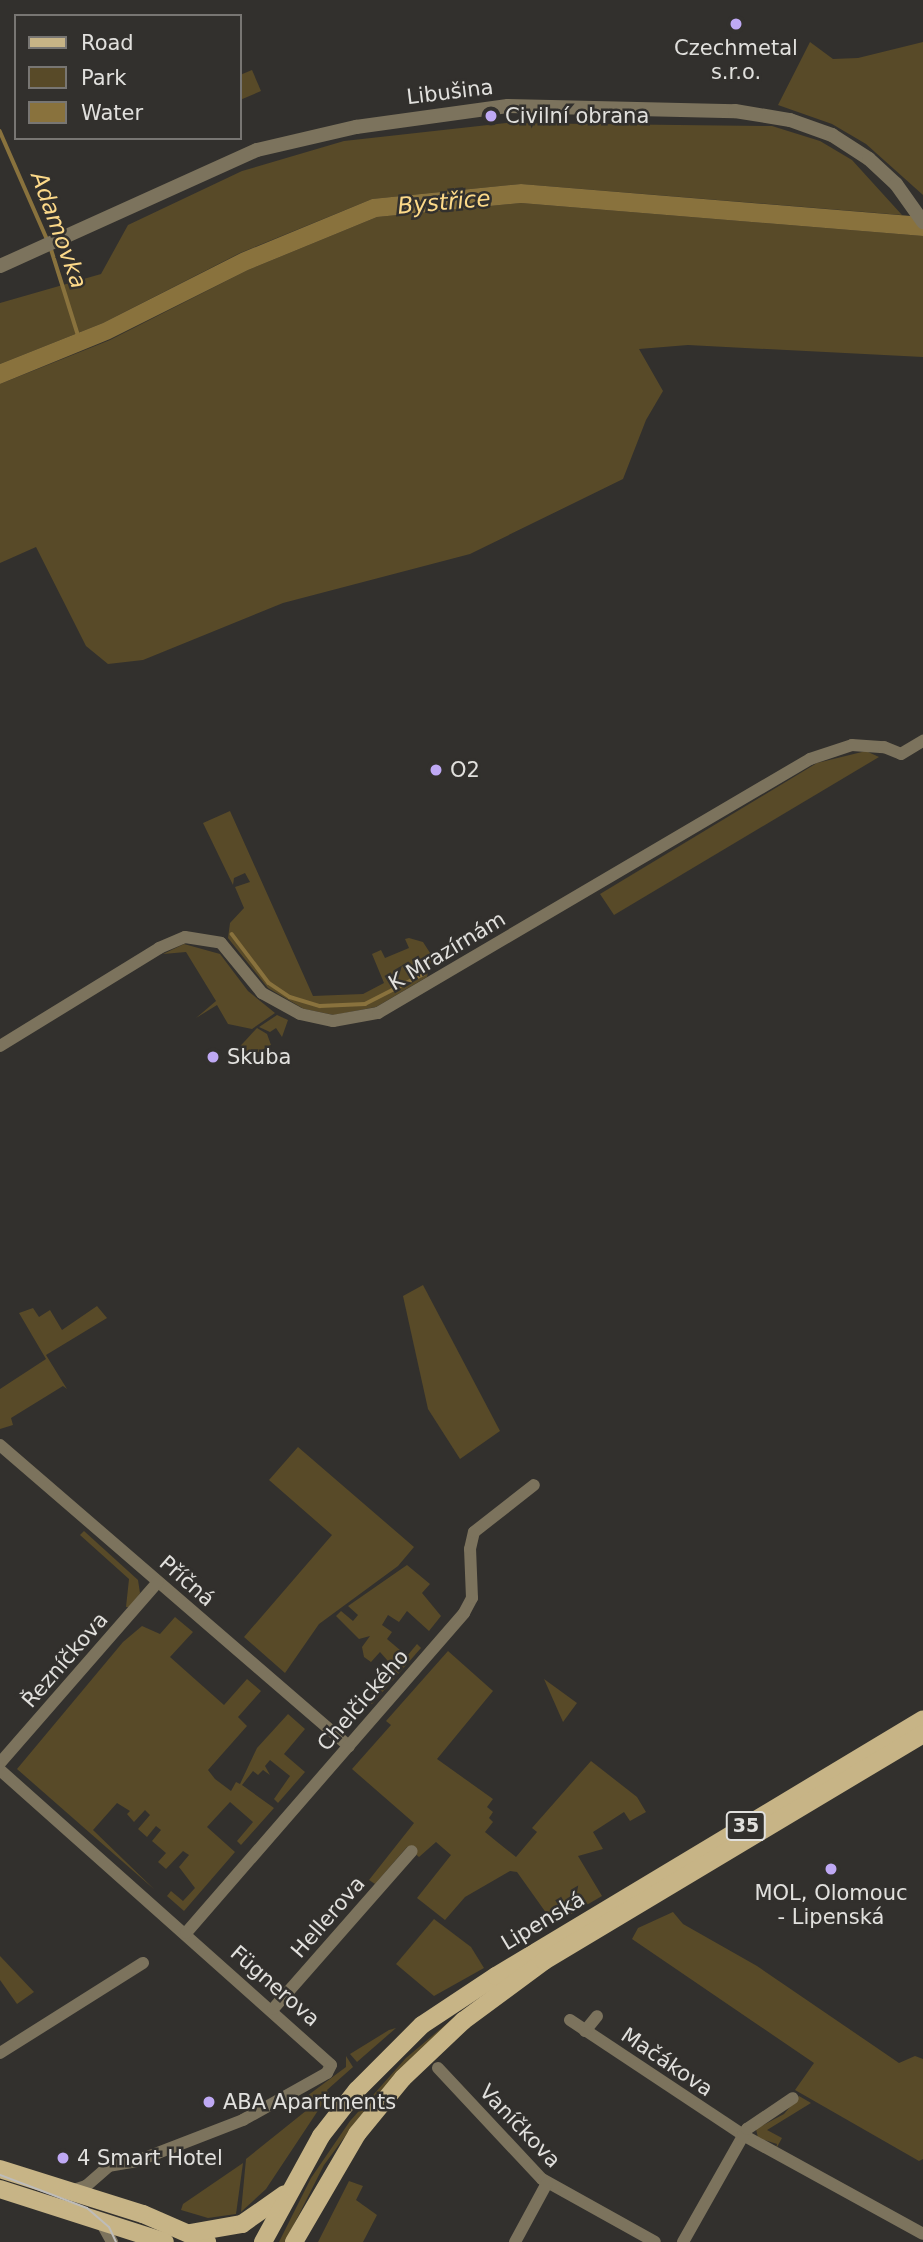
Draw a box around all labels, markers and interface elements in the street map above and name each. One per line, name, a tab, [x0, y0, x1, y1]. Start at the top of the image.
legend	[14, 14, 242, 140]
marker: Czechmetal s.r.o.	[728, 16, 744, 32]
text: Road	[81, 31, 134, 55]
place label: Czechmetal s.r.o.	[674, 35, 798, 85]
text: Park	[81, 66, 126, 90]
street label: Libušina	[405, 74, 495, 110]
text: Water	[81, 101, 143, 125]
place label: Civilní obrana	[505, 103, 649, 129]
marker: Civilní obrana	[483, 108, 499, 124]
water label: Adamovka	[25, 168, 93, 292]
water label: Bystřice	[396, 184, 492, 220]
place label: O2	[450, 757, 480, 783]
marker: O2	[428, 762, 444, 778]
street label: K Mrazírnám	[384, 906, 510, 996]
place label: Skuba	[227, 1044, 291, 1070]
marker: Skuba	[205, 1049, 221, 1065]
street label: Příčná	[154, 1550, 220, 1612]
street label: Řezníčkova	[17, 1607, 113, 1713]
street label: Chelčického	[312, 1644, 414, 1756]
road number: 35	[725, 1810, 767, 1842]
marker: MOL, Olomouc - Lipenská	[823, 1861, 839, 1877]
street label: Hellerova	[286, 1871, 370, 1963]
place label: MOL, Olomouc - Lipenská	[754, 1880, 908, 1930]
street label: Lipenská	[497, 1886, 589, 1956]
street label: Fügnerova	[225, 1940, 325, 2032]
street label: Mačákova	[616, 2022, 718, 2102]
street label: Vaníčkova	[474, 2079, 566, 2173]
place label: ABA Apartments	[223, 2089, 396, 2115]
marker: ABA Apartments	[201, 2094, 217, 2110]
place label: 4 Smart Hotel	[77, 2145, 223, 2171]
marker: 4 Smart Hotel	[55, 2150, 71, 2166]

